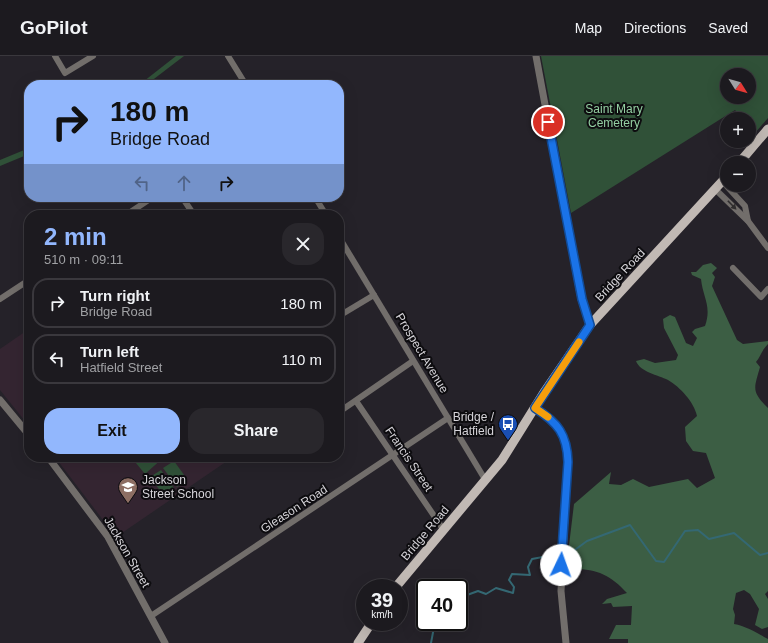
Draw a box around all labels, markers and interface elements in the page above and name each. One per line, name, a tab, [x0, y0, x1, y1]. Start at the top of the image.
text: GoPilot	[20, 17, 88, 38]
text: Map	[575, 20, 602, 36]
text: Directions	[624, 20, 686, 36]
text: Saved	[708, 20, 748, 36]
north arrow	[720, 68, 756, 104]
map controls	[720, 68, 756, 192]
icon: right	[44, 96, 96, 148]
text: 180 m	[110, 96, 189, 127]
park label: Saint Mary Cemetery	[585, 102, 643, 130]
pin	[531, 105, 565, 139]
icon: arrive	[537, 111, 559, 133]
button: +	[720, 112, 756, 148]
text: Bridge Road	[110, 129, 210, 149]
button: −	[720, 156, 756, 192]
icon: left	[131, 172, 153, 194]
icon: ahead	[173, 172, 195, 194]
icon: right	[215, 172, 237, 194]
one-way arrow	[727, 200, 737, 210]
text: 2 min	[44, 223, 107, 250]
button: close	[282, 223, 324, 265]
street label: Bridge Road	[592, 246, 648, 304]
text: 510 m · 09:11	[44, 252, 123, 267]
text: Turn right	[80, 287, 150, 304]
icon: right	[46, 292, 68, 314]
text: 180 m	[280, 295, 322, 312]
text: Bridge Road	[80, 304, 152, 319]
street label: Prospect Avenue	[393, 311, 451, 396]
text: Turn left	[80, 343, 139, 360]
icon: left	[46, 348, 68, 370]
text: 110 m	[281, 351, 322, 368]
text: Hatfield Street	[80, 360, 162, 375]
button: Exit	[44, 408, 180, 454]
button: Share	[188, 408, 324, 454]
place label: Bridge / Hatfield	[453, 410, 495, 438]
bus stop icon: Bridge / Hatfield	[497, 413, 519, 441]
street label: Francis Street	[382, 424, 436, 494]
place label: Jackson Street School	[142, 473, 214, 501]
school or university icon: Jackson Street School	[117, 476, 139, 504]
street label: Gleason Road	[258, 482, 330, 536]
street label: Bridge Road	[398, 503, 452, 563]
street label: Jackson Street	[101, 514, 153, 590]
position arrow	[540, 544, 582, 586]
speed limit sign: 40	[416, 579, 468, 631]
text: 39	[371, 589, 393, 611]
text: km/h	[371, 609, 393, 620]

